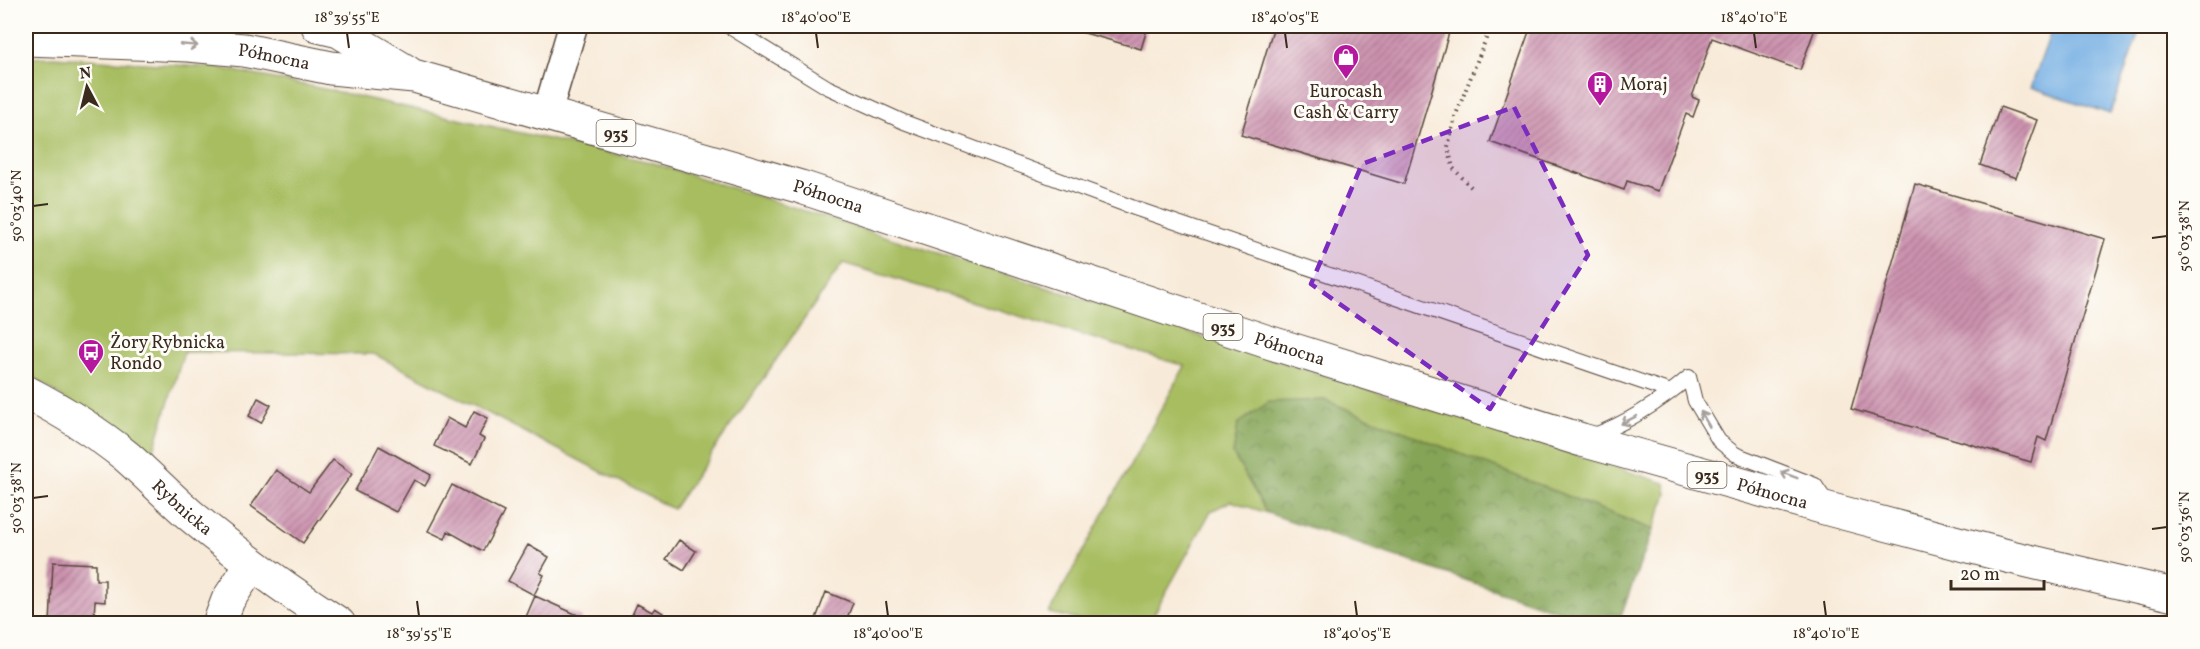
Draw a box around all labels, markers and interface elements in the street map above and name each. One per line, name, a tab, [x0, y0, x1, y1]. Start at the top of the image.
text: 18°39'55"E	[314, 8, 380, 29]
text: 18°40'00"E	[781, 8, 851, 29]
text: 18°40'05"E	[1251, 8, 1319, 29]
text: 18°40'10"E	[1721, 8, 1787, 29]
street label: Północna	[237, 39, 312, 77]
one-way arrow	[178, 40, 198, 51]
shop icon: Eurocash Cash & Carry	[1331, 42, 1361, 80]
north arrow	[57, 57, 117, 117]
text: N	[78, 62, 93, 86]
building icon: Moraj	[1585, 69, 1615, 107]
place label: Moraj	[1620, 73, 1668, 98]
place label: Eurocash Cash & Carry	[1293, 80, 1399, 126]
road number: 935	[596, 120, 636, 146]
text: 50°03'40"N	[7, 170, 28, 242]
street label: Północna	[790, 174, 867, 221]
text: 50°03'38"N	[2175, 200, 2196, 272]
road number: 935	[1204, 314, 1242, 340]
street label: Północna	[1251, 327, 1328, 373]
place label: Żory Rybnicka Rondo	[110, 331, 225, 377]
bus stop icon: Żory Rybnicka Rondo	[76, 337, 106, 375]
one-way arrow	[1699, 411, 1711, 428]
one-way arrow	[1620, 415, 1638, 426]
text: 50°03'38"N	[7, 462, 28, 534]
road number: 935	[1688, 462, 1726, 488]
one-way arrow	[1780, 469, 1799, 480]
street label: Północna	[1734, 473, 1811, 517]
street label: Rybnicka	[145, 475, 217, 542]
text: 50°03'36"N	[2175, 491, 2196, 563]
scale bar	[1951, 553, 2044, 591]
text: 20 m	[1960, 563, 2000, 588]
text: 18°39'55"E	[386, 624, 452, 645]
text: 18°40'00"E	[853, 624, 923, 645]
text: 18°40'05"E	[1323, 624, 1391, 645]
text: 18°40'10"E	[1793, 624, 1859, 645]

